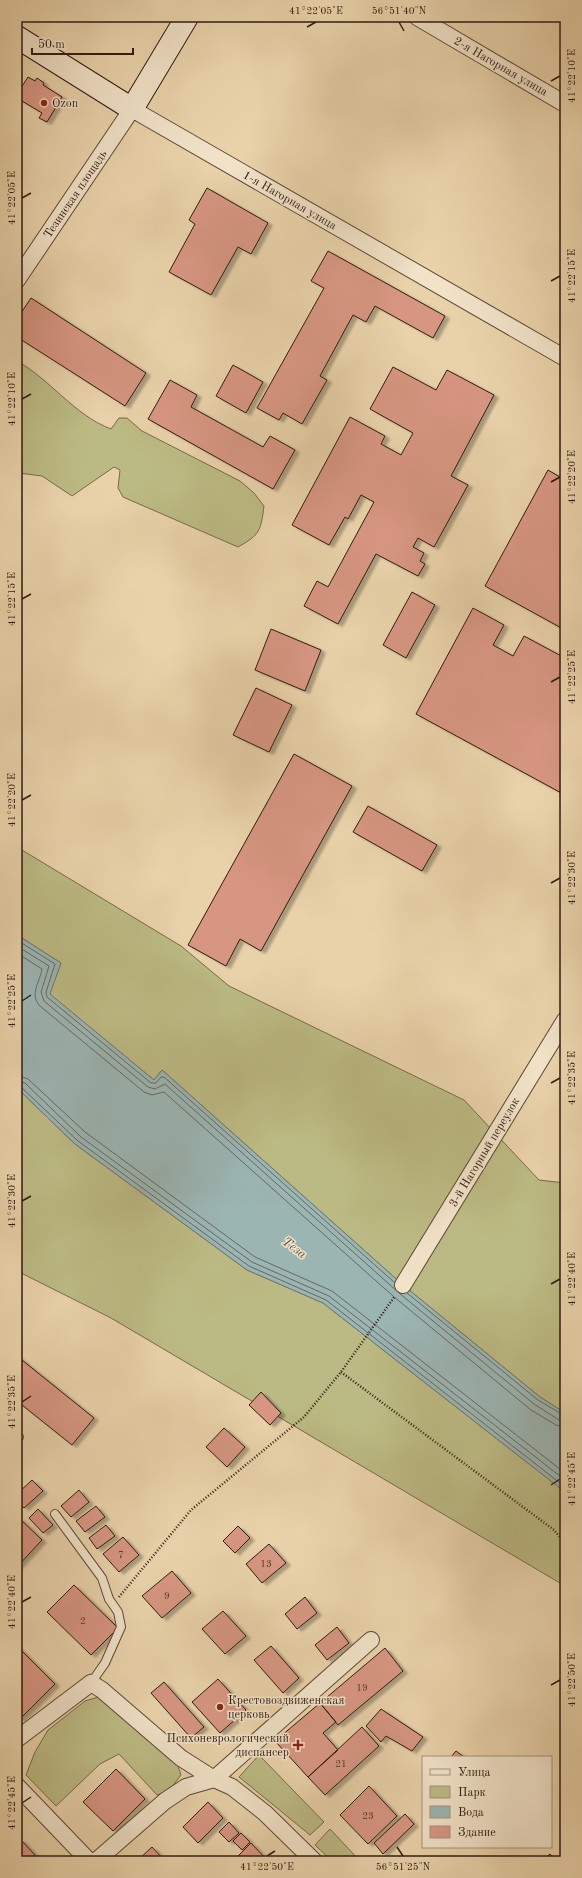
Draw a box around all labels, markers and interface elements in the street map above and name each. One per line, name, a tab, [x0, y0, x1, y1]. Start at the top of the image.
text: 41°22'05"E	[289, 6, 343, 16]
text: 56°51'40"N	[372, 6, 427, 16]
scale bar	[32, 30, 133, 56]
street label: 2-я Нагорная улица	[452, 35, 549, 99]
text: 50 m	[38, 38, 65, 51]
text: 41°22'10"E	[567, 49, 577, 103]
marker: Ozon	[39, 98, 49, 108]
place label: Ozon	[52, 98, 79, 110]
street label: Тезинская площадь	[42, 148, 110, 241]
street label: 1-я Нагорная улица	[241, 169, 338, 233]
text: 41°22'05"E	[7, 171, 17, 225]
text: 41°22'15"E	[567, 249, 577, 303]
text: 41°22'10"E	[7, 372, 17, 426]
text: 41°22'20"E	[567, 450, 577, 504]
text: 41°22'15"E	[7, 572, 17, 626]
text: 41°22'25"E	[567, 650, 577, 704]
text: 41°22'20"E	[7, 773, 17, 827]
text: 41°22'30"E	[567, 851, 577, 905]
text: 41°22'25"E	[7, 974, 17, 1028]
text: 41°22'35"E	[567, 1051, 577, 1105]
street label: 3-й Нагорный переулок	[447, 1096, 522, 1209]
text: 41°22'30"E	[7, 1174, 17, 1228]
water label: Теза	[280, 1235, 309, 1261]
text: 41°22'40"E	[567, 1252, 577, 1306]
text: 41°22'35"E	[7, 1375, 17, 1429]
text: 41°22'45"E	[567, 1452, 577, 1506]
house number: 7	[118, 1550, 124, 1560]
house number: 13	[260, 1559, 272, 1569]
text: 41°22'40"E	[7, 1575, 17, 1629]
house number: 9	[164, 1591, 170, 1601]
house number: 2	[80, 1616, 86, 1626]
text: 41°22'50"E	[567, 1653, 577, 1707]
house number: 19	[356, 1683, 368, 1693]
place label: Крестовоздвиженская церковь	[228, 1695, 344, 1721]
marker: Крестовоздвиженская церковь	[215, 1702, 225, 1712]
place label: Психоневрологический диспансер	[167, 1733, 289, 1759]
marker: Психоневрологический диспансер	[292, 1739, 304, 1751]
legend	[422, 1756, 552, 1848]
house number: 21	[335, 1759, 347, 1769]
text: Улица	[458, 1767, 491, 1779]
text: 41°22'45"E	[7, 1776, 17, 1830]
text: Парк	[458, 1787, 486, 1799]
text: Вода	[458, 1807, 484, 1819]
house number: 23	[362, 1811, 374, 1821]
text: Здание	[458, 1827, 496, 1839]
text: 41°22'50"E	[240, 1862, 294, 1872]
text: 56°51'25"N	[376, 1862, 431, 1872]

